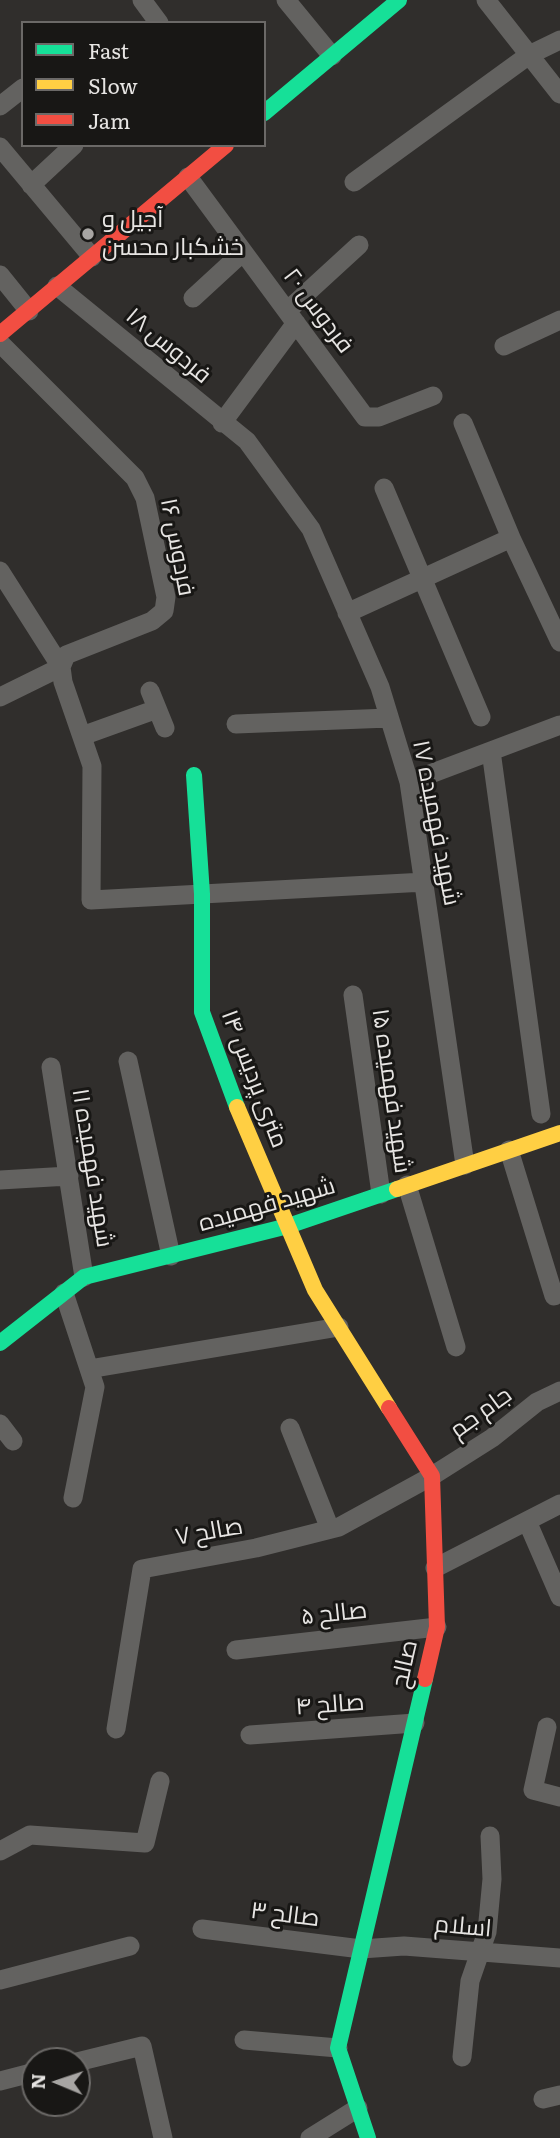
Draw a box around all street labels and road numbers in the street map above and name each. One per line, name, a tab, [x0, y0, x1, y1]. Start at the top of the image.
street label: فردوس ۲۰	[277, 263, 359, 359]
street label: فردوس ۱۸	[119, 302, 217, 390]
street label: فردوس ۱۶	[153, 496, 201, 598]
street label: شهید فهمیده ۱۷	[406, 738, 466, 908]
street label: ۱۴ متری پردیس	[214, 1006, 294, 1152]
street label: شهید فهمیده ۱۵	[365, 1007, 417, 1175]
street label: شهید فهمیده ۱۱	[65, 1086, 119, 1250]
street label: شهید فهمیده	[195, 1172, 339, 1238]
street label: جام جم	[444, 1381, 518, 1445]
street label: صالح ۷	[173, 1512, 245, 1552]
street label: صالح ۵	[300, 1596, 368, 1632]
street label: صالح	[386, 1637, 424, 1691]
street label: صالح ۴	[294, 1688, 366, 1722]
street label: صالح ۳	[249, 1896, 321, 1934]
street label: اسلام	[433, 1910, 493, 1944]

